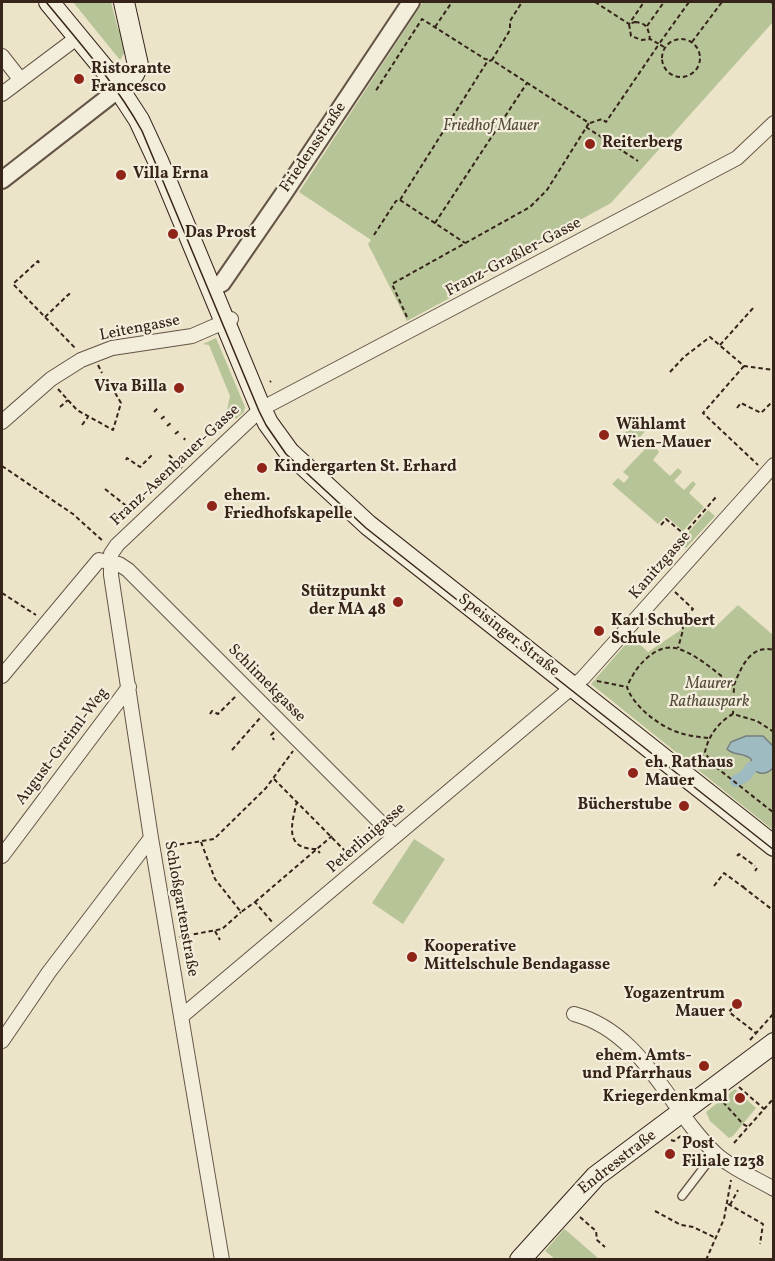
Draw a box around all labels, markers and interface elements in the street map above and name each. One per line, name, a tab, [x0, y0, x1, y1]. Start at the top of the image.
place label: Ristorante Francesco	[91, 60, 171, 98]
marker: Ristorante Francesco	[72, 72, 86, 86]
street label: Friedensstraße	[277, 99, 351, 197]
park label: Friedhof Mauer	[443, 117, 539, 137]
place label: Reiterberg	[602, 134, 683, 154]
marker: Reiterberg	[583, 137, 597, 151]
place label: Villa Erna	[133, 165, 209, 185]
marker: Villa Erna	[114, 168, 128, 182]
street label: Franz-Graßler-Gasse	[443, 214, 585, 302]
place label: Das Prost	[185, 224, 256, 244]
marker: Das Prost	[166, 227, 180, 241]
street label: Leitengasse	[98, 312, 182, 346]
place label: Viva Billa	[94, 378, 167, 398]
marker: Viva Billa	[172, 381, 186, 395]
street label: Franz-Asenbauer-Gasse	[107, 401, 245, 531]
place label: Wählamt Wien-Mauer	[616, 416, 711, 454]
marker: Wählamt Wien-Mauer	[597, 428, 611, 442]
place label: Kindergarten St. Erhard	[274, 458, 457, 478]
marker: Kindergarten St. Erhard	[255, 461, 269, 475]
place label: ehem. Friedhofskapelle	[224, 487, 352, 525]
marker: ehem. Friedhofskapelle	[205, 499, 219, 513]
street label: Kanitzgasse	[626, 528, 696, 604]
place label: Stützpunkt der MA 48	[301, 583, 386, 621]
street label: Speisinger Straße	[453, 590, 563, 682]
marker: Stützpunkt der MA 48	[391, 595, 405, 609]
place label: Karl Schubert Schule	[611, 612, 715, 650]
marker: Karl Schubert Schule	[592, 624, 606, 638]
street label: Schlimekgasse	[223, 641, 309, 727]
park label: Maurer Rathauspark	[669, 675, 749, 713]
street label: August-Greiml-Weg	[13, 684, 113, 810]
place label: eh. Rathaus Mauer	[645, 754, 733, 792]
marker: eh. Rathaus Mauer	[626, 766, 640, 780]
place label: Bücherstube	[578, 796, 672, 816]
marker: Bücherstube	[677, 799, 691, 813]
street label: Peterlinigasse	[324, 800, 410, 878]
street label: Schloßgartenstraße	[159, 840, 201, 978]
place label: Kooperative Mittelschule Bendagasse	[424, 938, 610, 976]
marker: Kooperative Mittelschule Bendagasse	[405, 950, 419, 964]
place label: Yogazentrum Mauer	[624, 985, 725, 1023]
marker: Yogazentrum Mauer	[730, 997, 744, 1011]
place label: ehem. Amts- und Pfarrhaus	[582, 1047, 692, 1085]
marker: ehem. Amts- und Pfarrhaus	[697, 1059, 711, 1073]
place label: Kriegerdenkmal	[603, 1088, 728, 1108]
marker: Kriegerdenkmal	[733, 1091, 747, 1105]
street label: Endresstraße	[575, 1127, 661, 1199]
place label: Post Filiale 1238	[682, 1135, 765, 1173]
marker: Post Filiale 1238	[663, 1147, 677, 1161]

